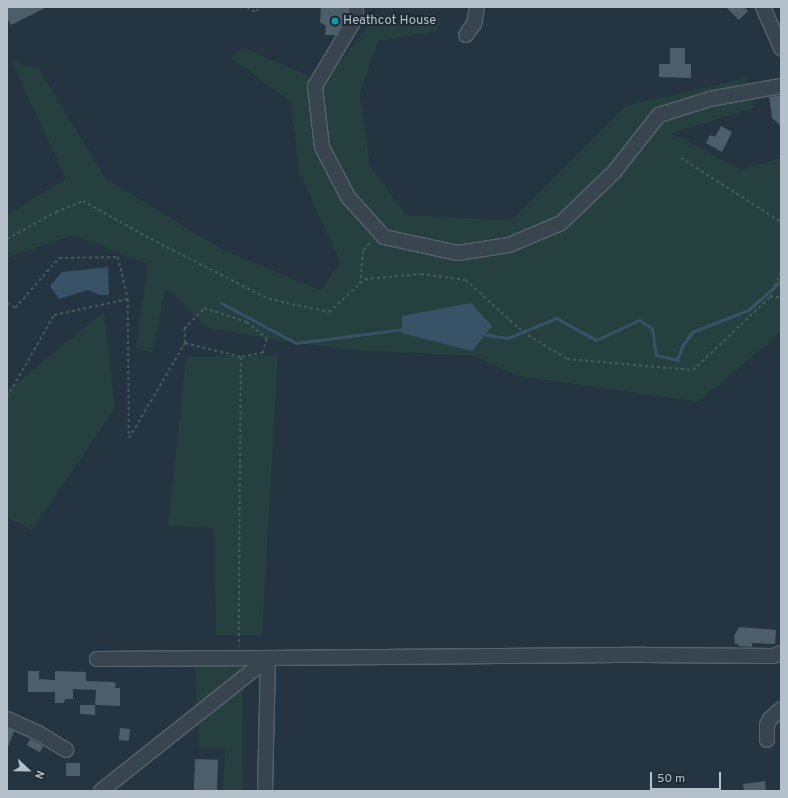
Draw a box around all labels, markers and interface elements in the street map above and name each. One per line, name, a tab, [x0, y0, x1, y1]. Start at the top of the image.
place label: Heathcot House	[343, 13, 436, 29]
marker: Heathcot House	[330, 16, 340, 26]
north arrow	[8, 750, 48, 790]
scale bar	[652, 764, 723, 790]
text: N	[31, 768, 47, 781]
text: 50 m	[657, 771, 685, 787]

